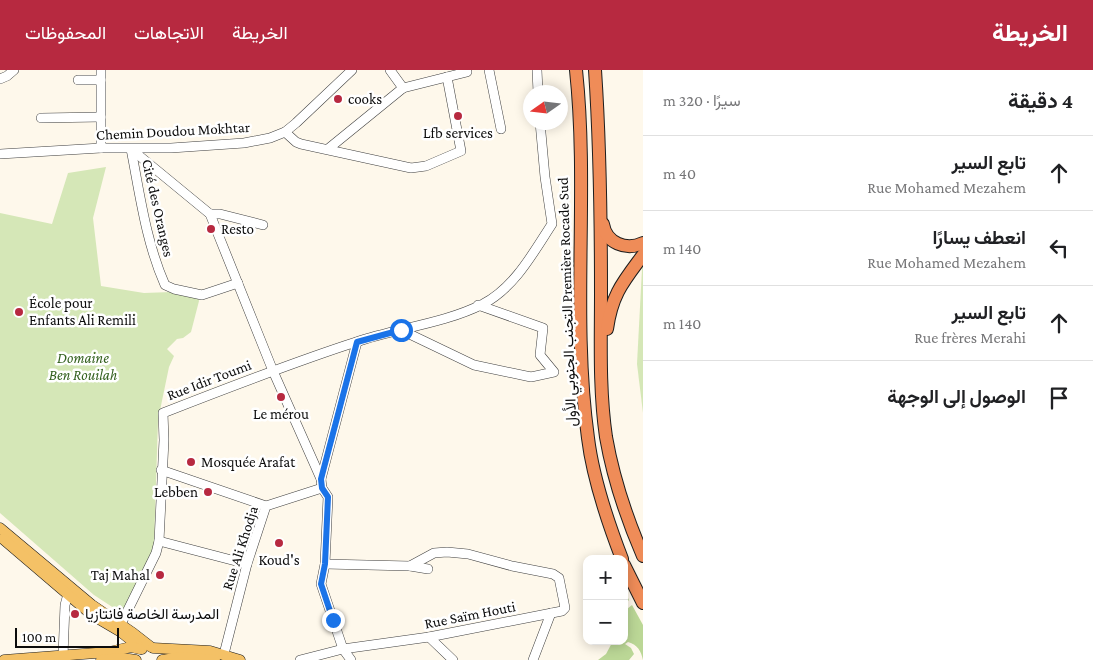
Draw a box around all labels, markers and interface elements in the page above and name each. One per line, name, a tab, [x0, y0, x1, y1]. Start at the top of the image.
text: الخريطة	[992, 19, 1068, 46]
text: المحفوظات	[25, 23, 106, 43]
text: الاتجاهات	[134, 23, 204, 43]
text: الخريطة	[232, 23, 288, 43]
north arrow	[523, 85, 568, 130]
text: 4 دقيقة	[1008, 89, 1073, 113]
place label: cooks	[348, 91, 382, 107]
text: سيرًا · 320 m	[663, 92, 741, 109]
marker: cooks	[332, 93, 344, 105]
marker: Lfb services	[452, 110, 464, 122]
street label: Chemin Doudou Mokhtar	[96, 119, 251, 143]
place label: Lfb services	[423, 125, 493, 141]
text: تابع السير	[951, 152, 1026, 173]
street label: Cité des Oranges	[138, 157, 177, 259]
icon: ahead	[1045, 159, 1073, 187]
text: 40 m	[663, 165, 696, 182]
street label: التجنب الجنوبي الأول Première Rocade Sud	[554, 177, 584, 427]
text: Rue Mohamed Mezahem	[867, 179, 1026, 196]
place label: Resto	[221, 221, 254, 237]
marker: Resto	[205, 223, 217, 235]
text: انعطف يسارًا	[932, 227, 1026, 248]
icon: left	[1045, 234, 1073, 262]
text: 140 m	[663, 240, 701, 257]
text: Rue Mohamed Mezahem	[867, 254, 1026, 271]
place label: École pour Enfants Ali Remili	[29, 295, 136, 328]
text: تابع السير	[951, 302, 1026, 323]
marker: École pour Enfants Ali Remili	[13, 306, 25, 318]
icon: ahead	[1045, 309, 1073, 337]
text: 140 m	[663, 315, 701, 332]
route start	[390, 319, 413, 342]
text: Rue frères Merahi	[914, 329, 1026, 346]
park label: Domaine Ben Rouilah	[49, 350, 117, 383]
street label: Rue Idir Toumi	[165, 357, 253, 403]
icon: arrive	[1045, 384, 1073, 412]
text: الوصول إلى الوجهة	[887, 386, 1026, 407]
marker: Le mérou	[275, 391, 287, 403]
place label: Le mérou	[253, 406, 309, 422]
place label: Mosquée Arafat	[201, 454, 296, 471]
marker: Mosquée Arafat	[185, 456, 197, 468]
place label: Lebben	[154, 484, 198, 500]
marker: Lebben	[202, 486, 214, 498]
street label: Rue Ali Khodja	[219, 504, 262, 592]
marker: Koud's	[273, 537, 285, 549]
place label: Koud's	[258, 552, 300, 568]
map controls	[583, 555, 628, 645]
button: +	[583, 555, 628, 600]
place label: Taj Mahal	[91, 567, 150, 584]
marker: Taj Mahal	[154, 569, 166, 581]
street label: Rue Saïm Houti	[423, 598, 517, 632]
button: −	[583, 600, 628, 645]
place label: المدرسة الخاصة فانتازيا	[85, 606, 219, 623]
marker: المدرسة الخاصة فانتازيا	[69, 608, 81, 620]
route end	[322, 609, 345, 632]
scale bar	[15, 625, 119, 648]
text: 100 m	[22, 629, 56, 645]

